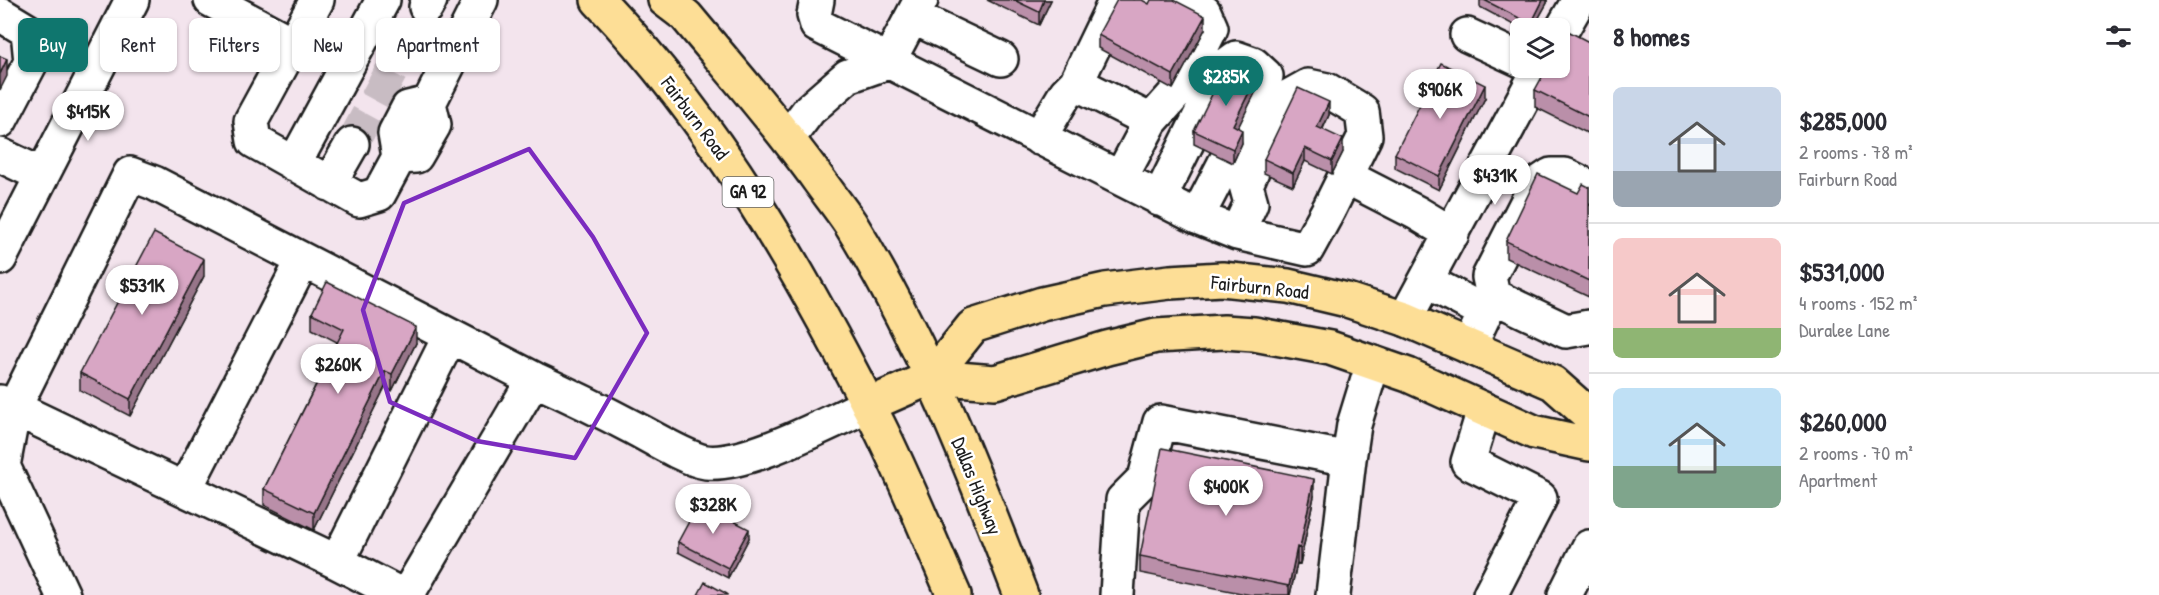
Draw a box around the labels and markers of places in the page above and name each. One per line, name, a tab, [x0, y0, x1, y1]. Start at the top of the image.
pin: $285K	[1184, 56, 1268, 107]
pin: $906K	[1398, 69, 1482, 120]
pin: $415K	[46, 91, 130, 142]
pin: $431K	[1453, 155, 1537, 206]
pin: $531K	[100, 265, 184, 316]
pin: $260K	[296, 344, 380, 395]
pin: $400K	[1184, 466, 1268, 517]
pin: $328K	[671, 484, 755, 535]

